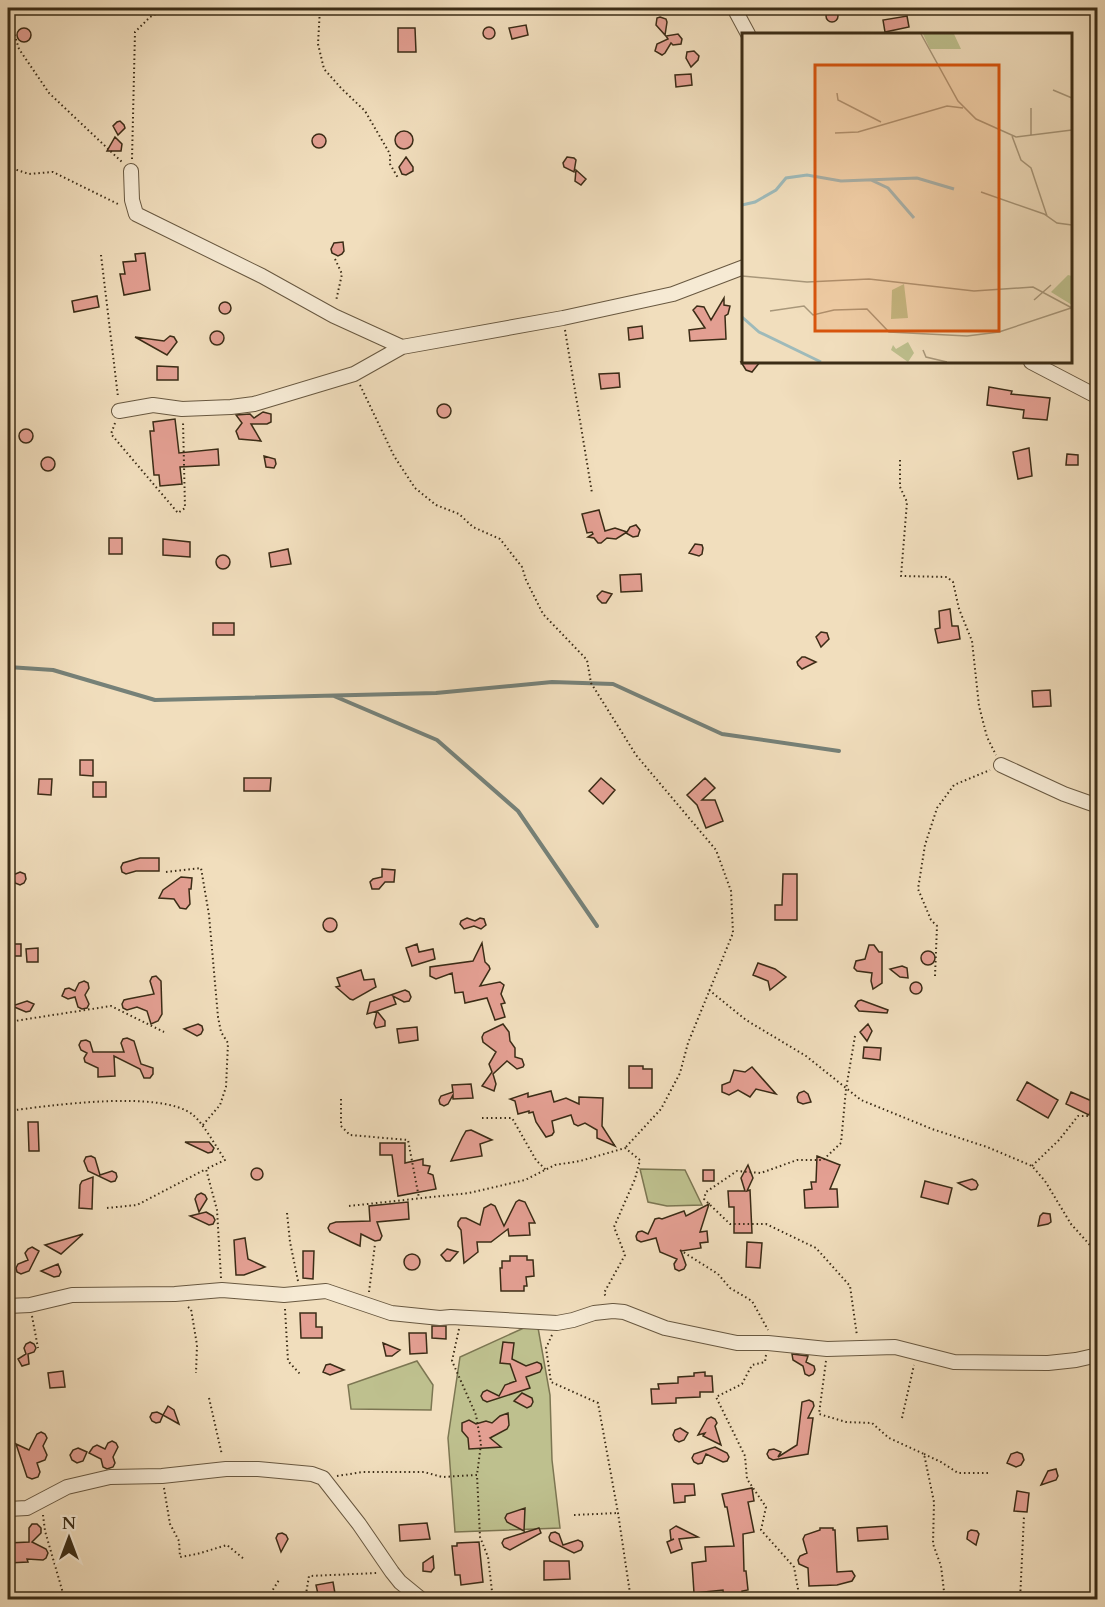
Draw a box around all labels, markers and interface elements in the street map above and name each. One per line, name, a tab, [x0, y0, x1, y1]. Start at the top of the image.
inset map	[742, 33, 1072, 363]
north arrow	[39, 1508, 99, 1568]
text: N	[62, 1513, 76, 1535]

